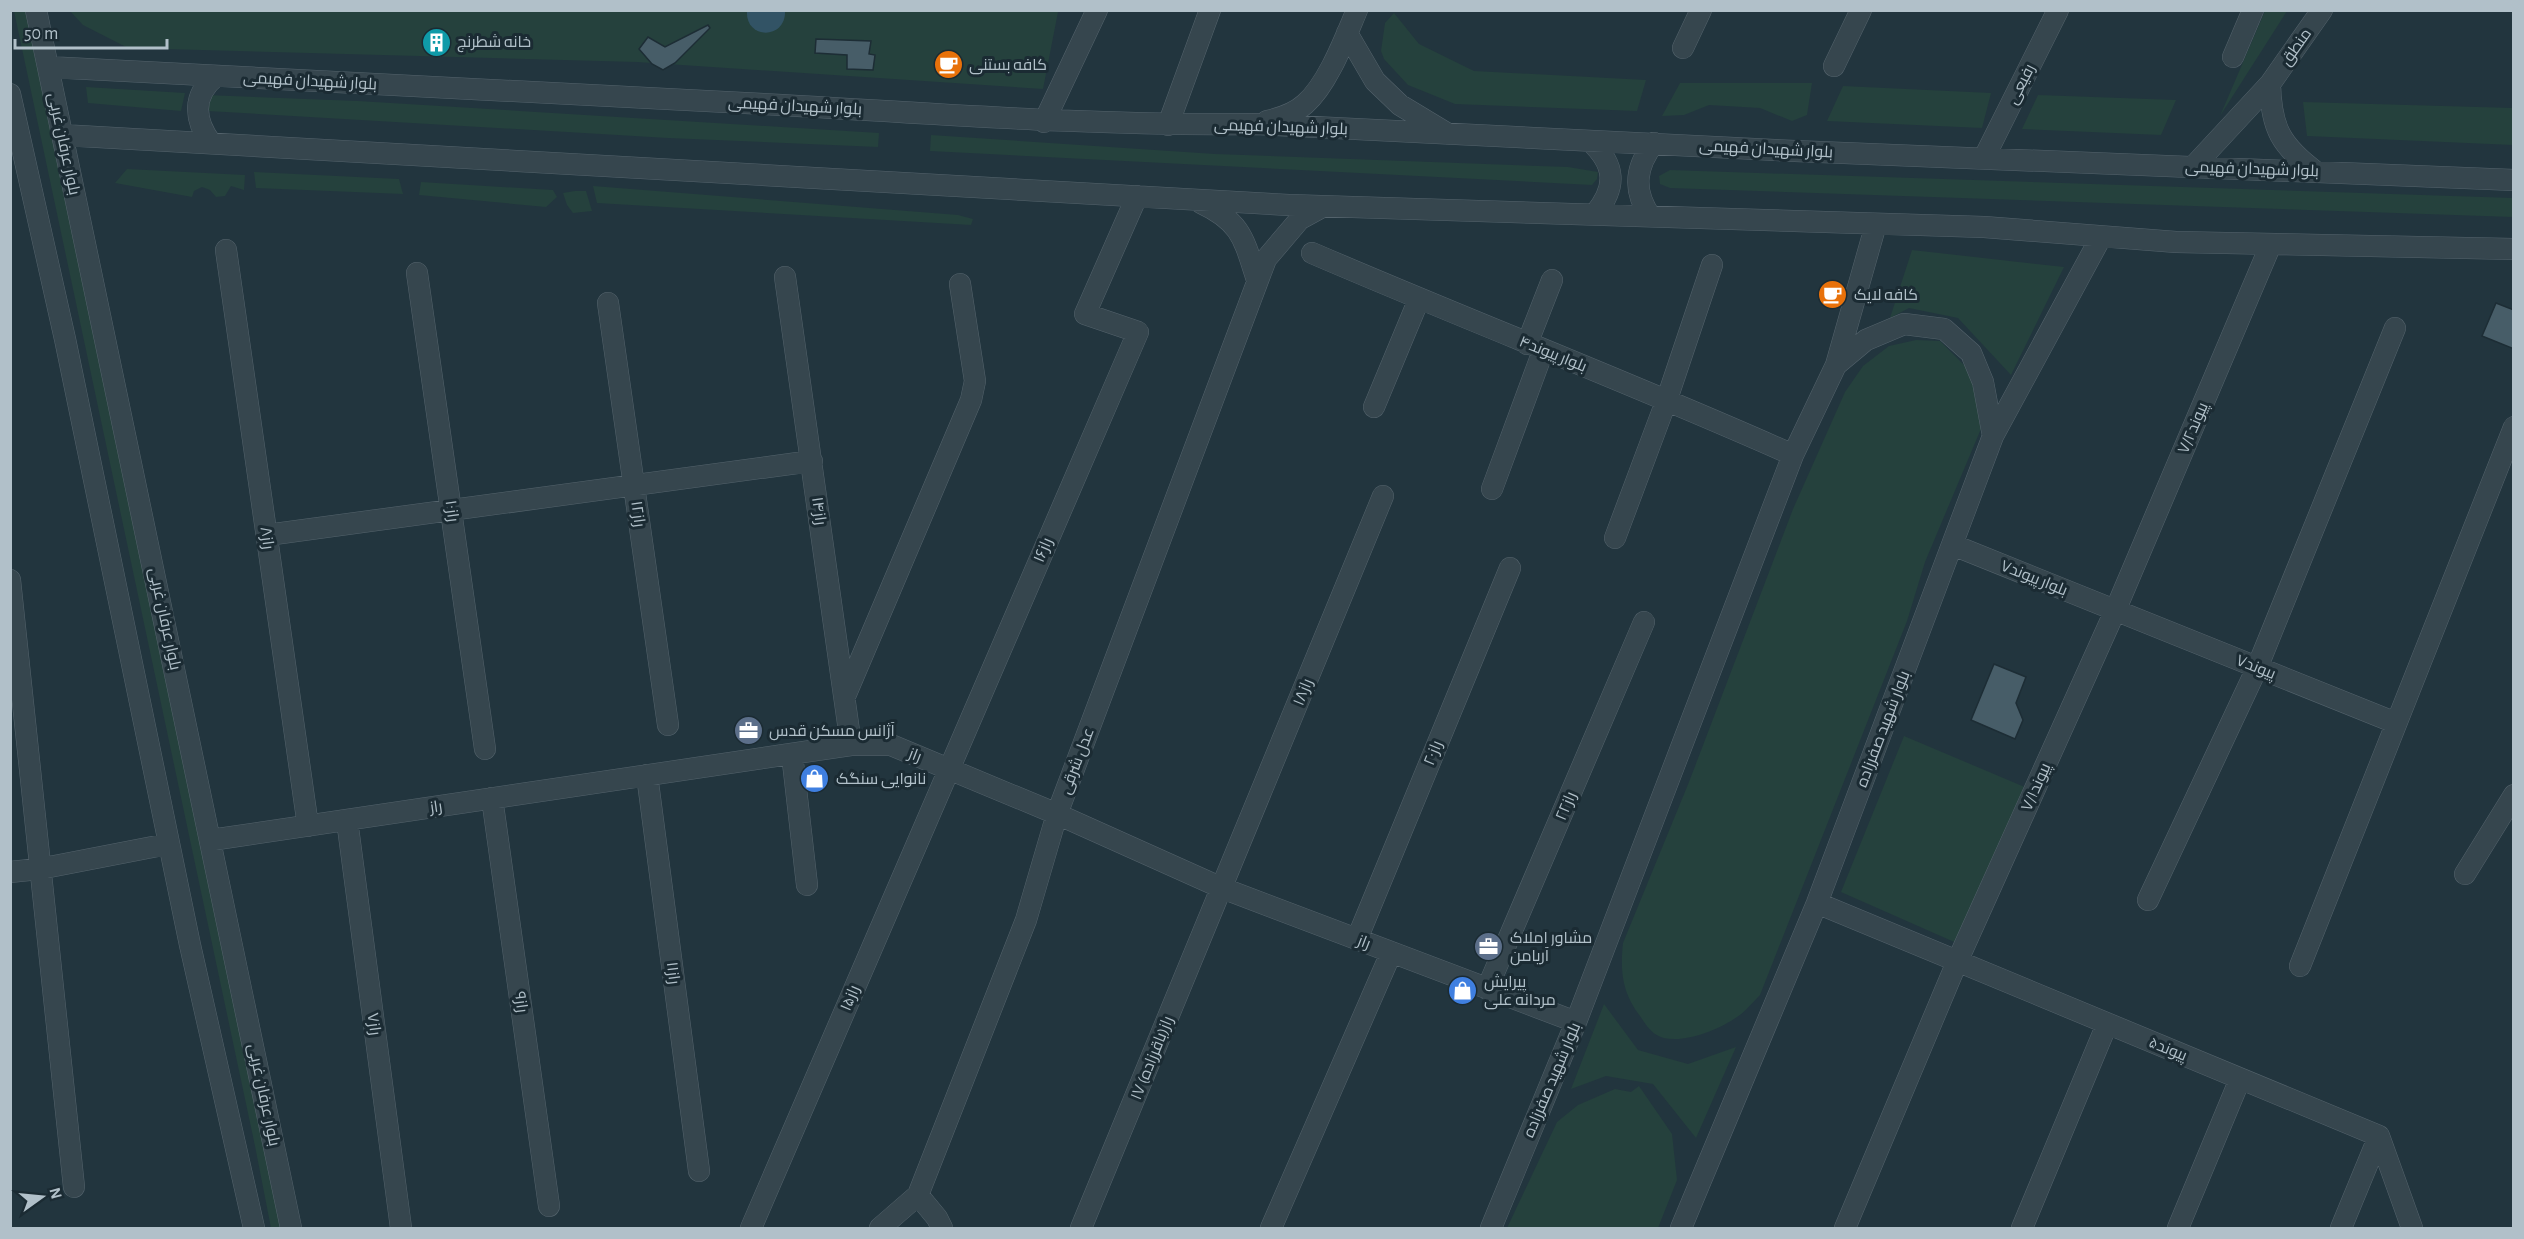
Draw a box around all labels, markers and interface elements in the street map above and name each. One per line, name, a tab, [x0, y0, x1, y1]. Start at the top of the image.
scale bar	[15, 12, 166, 50]
text: 50 m	[24, 25, 58, 43]
building icon: خانه شطرنج	[420, 26, 452, 58]
street label: منطق	[2278, 26, 2316, 70]
place label: خانه شطرنج	[457, 33, 531, 53]
cafe icon: کافه بستنی	[932, 49, 964, 81]
place label: کافه بستنی	[969, 57, 1047, 75]
street label: رفیعی	[2004, 61, 2040, 108]
street label: بلوار شهیدان فهیمی	[242, 69, 377, 94]
street label: بلوار عرفان غربی	[43, 91, 83, 197]
street label: بلوار شهیدان فهیمی	[727, 94, 862, 119]
street label: بلوار شهیدان فهیمی	[1214, 116, 1348, 139]
street label: بلوار شهیدان فهیمی	[1698, 137, 1833, 162]
street label: بلوار شهیدان فهیمی	[2185, 158, 2319, 181]
cafe icon: کافه لایک	[1817, 279, 1849, 311]
place label: کافه لایک	[1854, 287, 1918, 304]
street label: بلوار پیوند۴	[1516, 333, 1589, 378]
street label: پیوند۷/۲	[2175, 399, 2214, 457]
street label: راز۱۴	[808, 496, 829, 526]
street label: راز۱۰	[442, 499, 461, 523]
street label: راز۱۲	[627, 500, 648, 528]
street label: راز۸	[257, 526, 277, 551]
street label: راز۱۶	[1031, 535, 1056, 565]
street label: بلوار پیوند۷	[1997, 557, 2070, 601]
street label: بلوار عرفان غربی	[144, 566, 184, 672]
street label: پیوند۷	[2233, 652, 2279, 685]
street label: بلوار شهید صفرزاده	[1853, 668, 1914, 790]
street label: راز۱۸	[1290, 676, 1317, 708]
office icon: آژانس مسکن قدس	[732, 715, 764, 747]
place label: آژانس مسکن قدس	[769, 722, 895, 741]
street label: عدل شرقی	[1056, 725, 1099, 797]
street label: راز۲۰	[1421, 738, 1446, 768]
street label: راز	[905, 745, 924, 766]
street label: پیوند۷/۱	[2018, 760, 2057, 815]
shop icon: نانوایی سنگک	[799, 763, 831, 795]
place label: نانوایی سنگک	[836, 771, 926, 789]
street label: راز۲۲	[1553, 789, 1580, 823]
street label: راز	[428, 798, 444, 817]
place label: مشاور املاک آریامن	[1510, 929, 1592, 966]
office icon: مشاور املاک آریامن	[1473, 931, 1505, 963]
street label: راز	[1354, 932, 1373, 953]
street label: راز۱۱	[663, 961, 682, 985]
place label: پیرایش مردانه علی	[1484, 973, 1556, 1010]
shop icon: پیرایش مردانه علی	[1447, 975, 1479, 1007]
street label: راز۱۵	[837, 983, 863, 1014]
street label: راز۹	[511, 990, 530, 1014]
street label: راز۷	[364, 1012, 384, 1037]
street label: ۱۷ راز(باقرزاده)	[1128, 1014, 1177, 1103]
street label: بلوار شهید صفرزاده	[1520, 1020, 1585, 1141]
street label: پیوند۵	[2145, 1034, 2190, 1067]
street label: بلوار عرفان غربی	[243, 1042, 283, 1148]
north arrow	[12, 1167, 72, 1227]
text: N	[46, 1186, 65, 1201]

